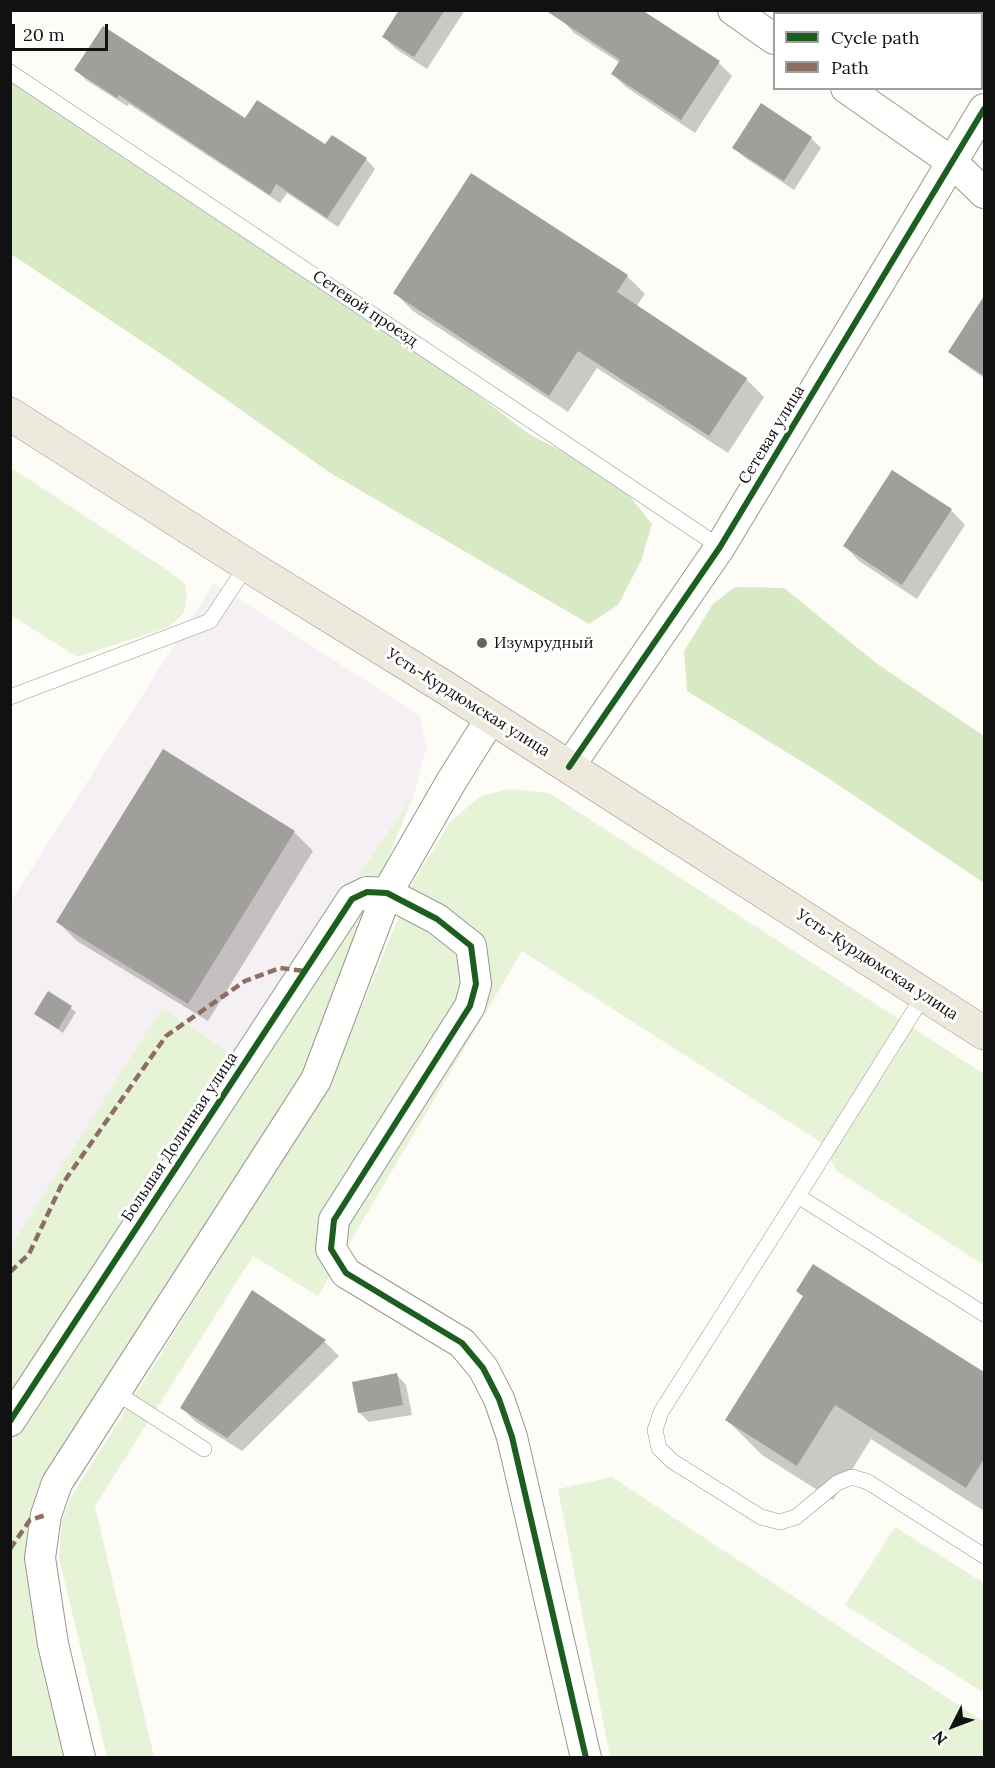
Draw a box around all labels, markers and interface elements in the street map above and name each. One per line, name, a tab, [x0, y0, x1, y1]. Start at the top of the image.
scale bar	[15, 12, 111, 50]
legend	[773, 12, 983, 90]
text: 20 m	[23, 23, 65, 46]
text: Cycle path	[831, 26, 920, 49]
text: Path	[831, 56, 869, 79]
street label: Сетевой проезд	[309, 267, 421, 351]
street label: Сетевая улица	[735, 382, 809, 488]
place label: Изумрудный	[494, 633, 593, 653]
marker: Изумрудный	[475, 636, 489, 650]
street label: Усть-Курдюмская улица	[383, 645, 553, 761]
street label: Усть-Курдюмская улица	[793, 905, 961, 1025]
street label: Большая Долинная улица	[118, 1049, 242, 1225]
north arrow	[923, 1696, 983, 1756]
text: N	[928, 1727, 951, 1749]

